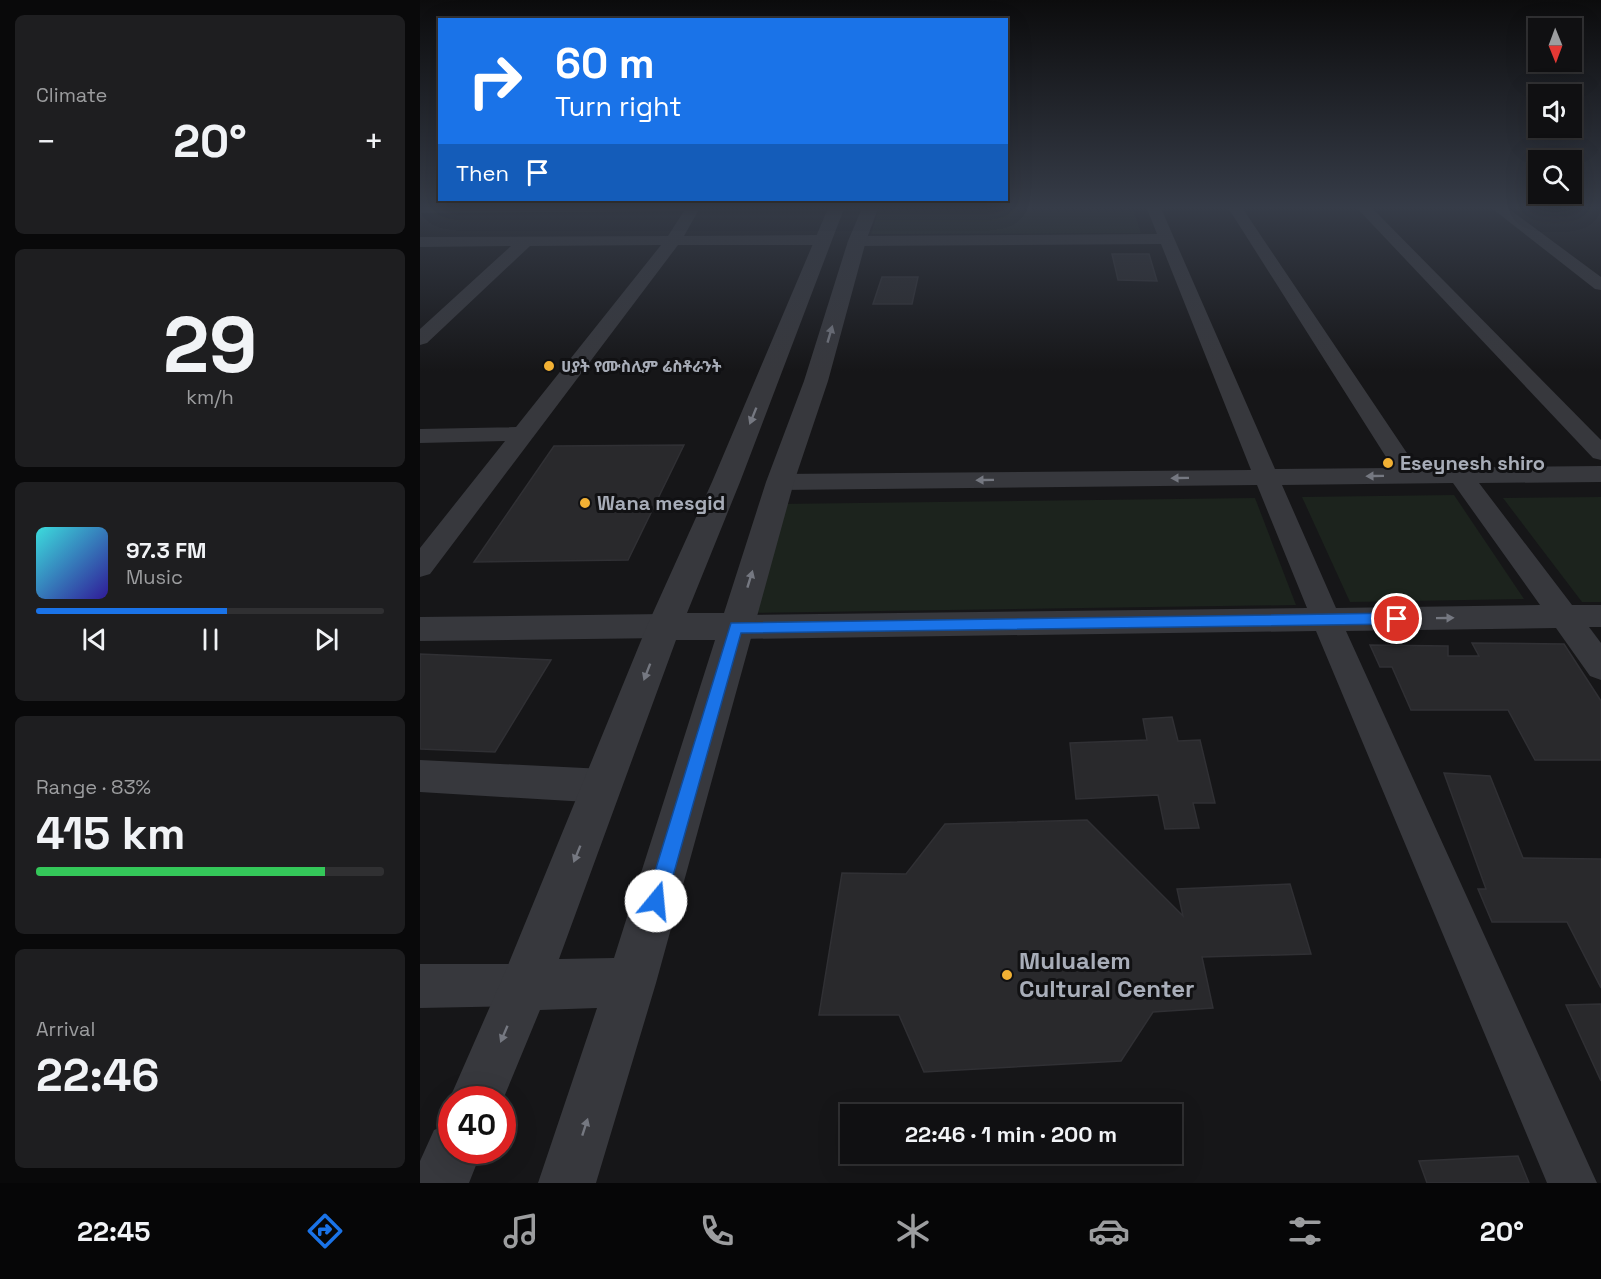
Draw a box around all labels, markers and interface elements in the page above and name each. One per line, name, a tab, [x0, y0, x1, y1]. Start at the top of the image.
north arrow	[1528, 18, 1582, 72]
map controls	[1528, 18, 1582, 204]
text: 60 m	[555, 37, 655, 90]
icon: right	[456, 42, 534, 120]
text: Climate	[36, 82, 107, 108]
button: sound	[1528, 84, 1582, 138]
text: Turn right	[555, 89, 682, 124]
text: 20°	[173, 113, 247, 170]
text: −	[36, 121, 56, 163]
text: +	[364, 121, 384, 163]
button: search	[1528, 150, 1582, 204]
icon: arrive	[521, 156, 554, 189]
text: Then	[456, 159, 509, 187]
text: 29	[163, 295, 257, 395]
one-way arrow	[826, 324, 835, 342]
place label: ሀያት የሙስሊም ሬስቶራንት	[561, 356, 722, 377]
marker: ሀያት የሙስሊም ሬስቶራንት	[542, 359, 556, 373]
text: km/h	[186, 384, 234, 410]
one-way arrow	[748, 407, 757, 425]
place label: Eseynesh shiro	[1400, 450, 1545, 476]
marker: Eseynesh shiro	[1381, 456, 1395, 470]
one-way arrow	[1365, 471, 1384, 481]
one-way arrow	[1170, 473, 1189, 483]
one-way arrow	[975, 475, 994, 485]
place label: Wana mesgid	[597, 490, 725, 516]
marker: Wana mesgid	[578, 496, 592, 510]
text: 97.3 FM	[126, 536, 207, 564]
text: Music	[126, 564, 183, 590]
one-way arrow	[746, 570, 755, 588]
pin	[1371, 593, 1422, 644]
icon: arrive	[1380, 602, 1413, 635]
one-way arrow	[1436, 613, 1455, 623]
icon: previous	[78, 623, 111, 656]
icon: pause	[194, 623, 227, 656]
icon: next	[310, 623, 343, 656]
one-way arrow	[641, 663, 651, 681]
text: Range · 83%	[36, 774, 151, 800]
text: 415 km	[36, 805, 186, 862]
one-way arrow	[572, 845, 582, 863]
position arrow	[624, 869, 688, 933]
place label: Mulualem Cultural Center	[1019, 945, 1195, 1004]
marker: Mulualem Cultural Center	[1000, 968, 1014, 982]
text: Arrival	[36, 1016, 95, 1042]
one-way arrow	[499, 1026, 509, 1044]
text: 22:46	[36, 1047, 159, 1104]
speed limit sign: 40	[438, 1086, 516, 1164]
one-way arrow	[581, 1118, 590, 1136]
text: 22:46 · 1 min · 200 m	[905, 1120, 1117, 1148]
icon: directions	[304, 1210, 346, 1252]
icon: music	[500, 1210, 542, 1252]
icon: phone	[696, 1210, 738, 1252]
icon: climate	[892, 1210, 934, 1252]
icon: car	[1088, 1210, 1130, 1252]
icon: filters	[1284, 1210, 1326, 1252]
text: 22:45	[77, 1214, 150, 1249]
text: 20°	[1480, 1214, 1524, 1249]

